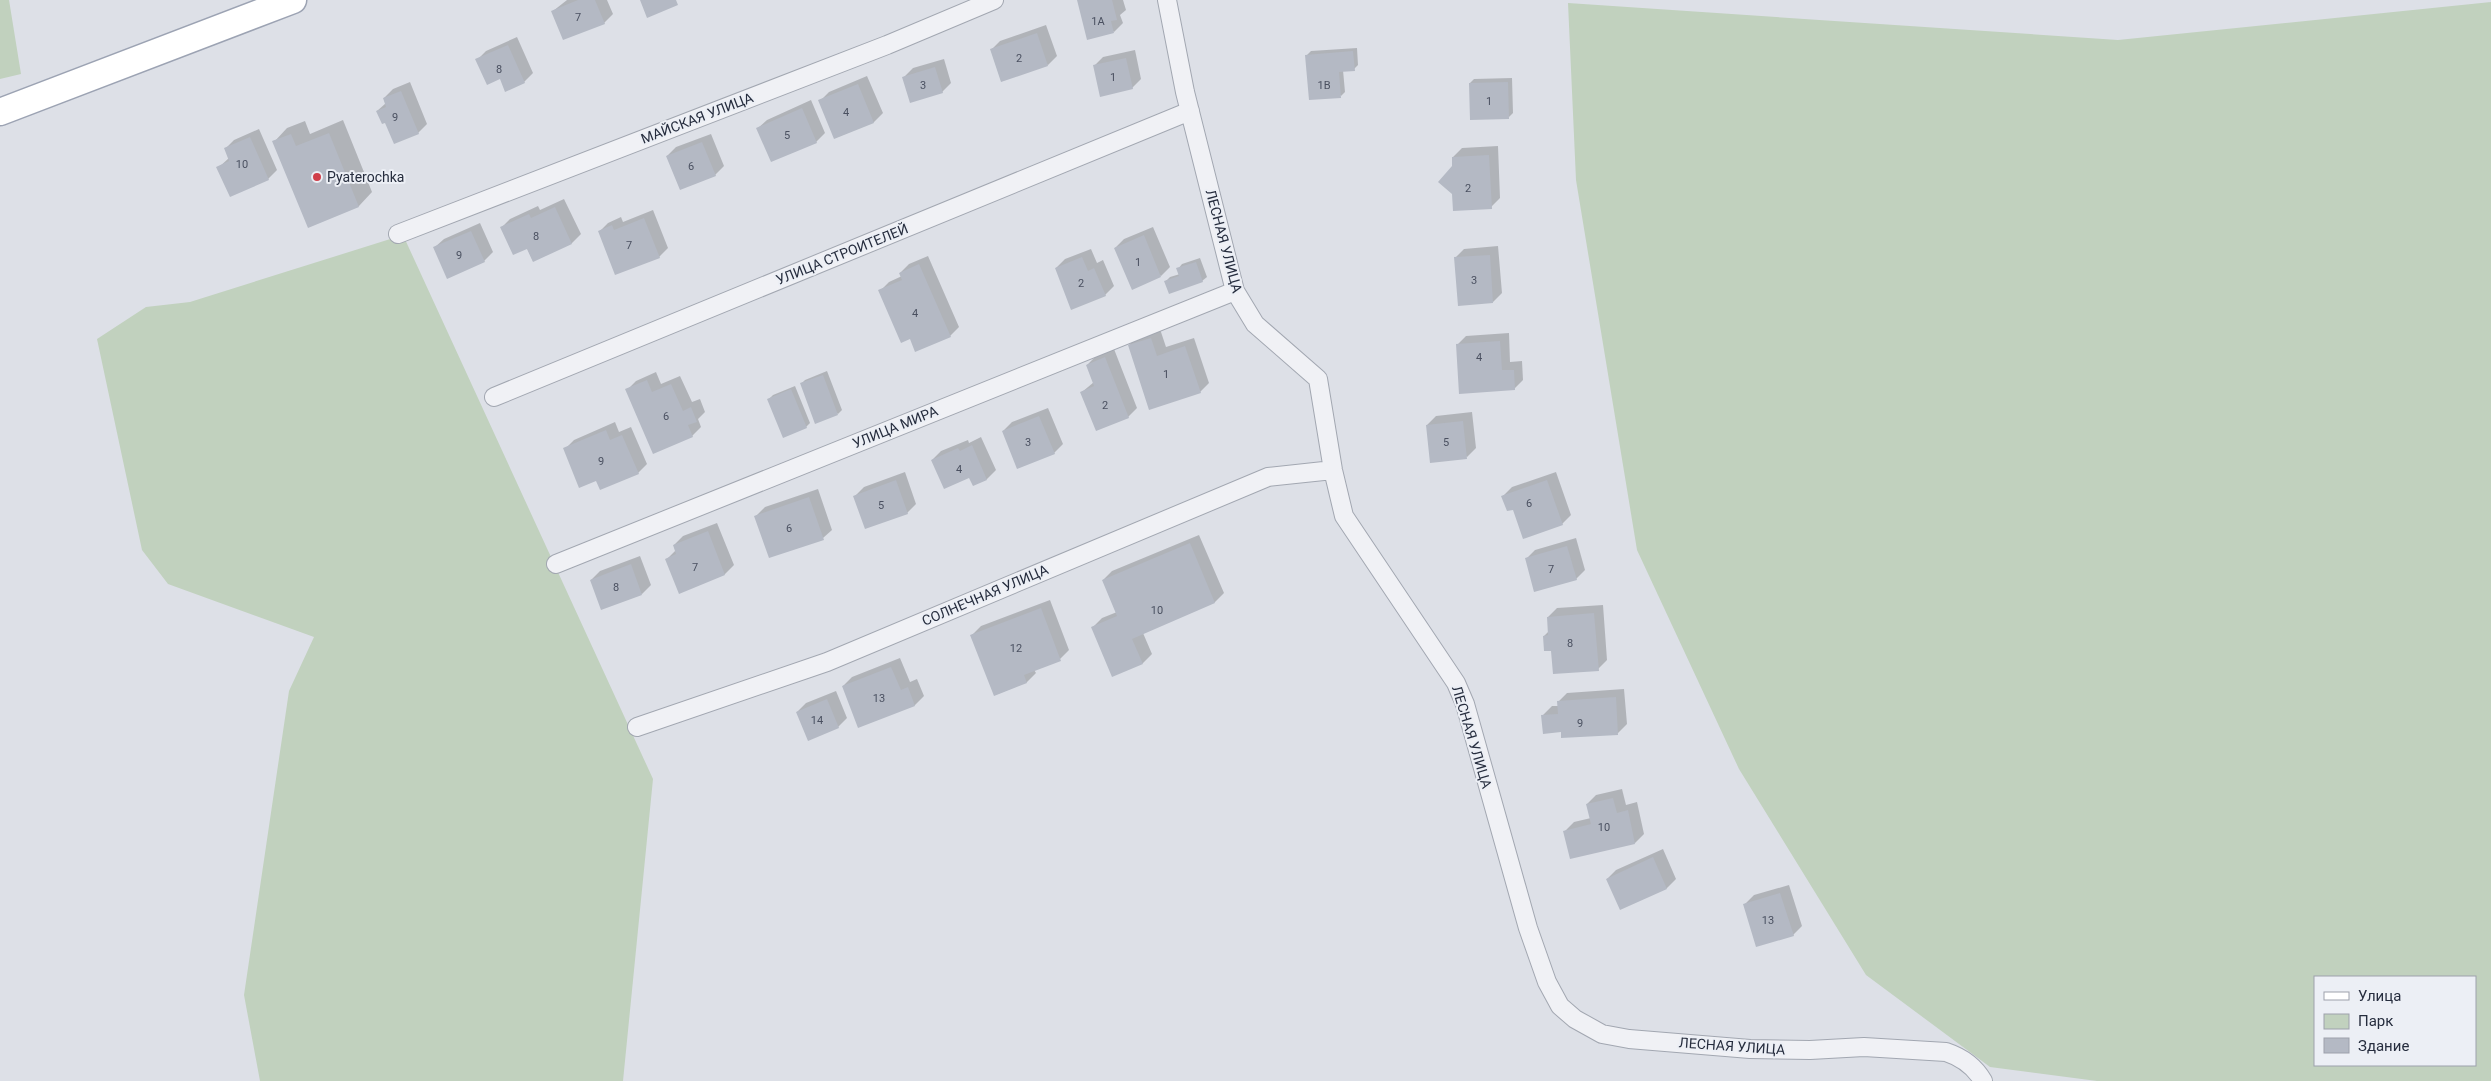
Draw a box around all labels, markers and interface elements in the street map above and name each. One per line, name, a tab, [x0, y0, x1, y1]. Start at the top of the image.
house number: 7	[575, 11, 581, 24]
house number: 1А	[1091, 15, 1106, 28]
house number: 2	[1016, 52, 1022, 65]
house number: 8	[496, 63, 502, 76]
house number: 1	[1110, 71, 1116, 84]
house number: 3	[920, 79, 926, 92]
house number: 1В	[1317, 79, 1331, 92]
street label: МАЙСКАЯ УЛИЦА	[639, 89, 755, 147]
house number: 1	[1486, 95, 1492, 108]
house number: 4	[843, 106, 849, 119]
house number: 9	[392, 111, 398, 124]
house number: 5	[784, 129, 790, 142]
house number: 10	[236, 158, 248, 171]
house number: 6	[688, 160, 694, 173]
place label: Pyaterochka	[327, 169, 404, 185]
marker: Pyaterochka	[311, 171, 323, 183]
house number: 2	[1465, 182, 1471, 195]
street label: ЛЕСНАЯ УЛИЦА	[1202, 188, 1246, 294]
street label: УЛИЦА СТРОИТЕЛЕЙ	[774, 220, 910, 288]
house number: 8	[533, 230, 539, 243]
house number: 7	[626, 239, 632, 252]
house number: 9	[456, 249, 462, 262]
house number: 1	[1135, 256, 1141, 269]
house number: 3	[1471, 274, 1477, 287]
house number: 2	[1078, 277, 1084, 290]
house number: 4	[912, 307, 918, 320]
house number: 4	[1476, 351, 1482, 364]
house number: 1	[1163, 368, 1169, 381]
house number: 2	[1102, 399, 1108, 412]
street label: УЛИЦА МИРА	[850, 403, 940, 451]
house number: 6	[663, 410, 669, 423]
house number: 3	[1025, 436, 1031, 449]
house number: 5	[1443, 436, 1449, 449]
house number: 9	[598, 455, 604, 468]
house number: 4	[956, 463, 962, 476]
house number: 6	[1526, 497, 1532, 510]
house number: 5	[878, 499, 884, 512]
house number: 6	[786, 522, 792, 535]
house number: 7	[692, 561, 698, 574]
street label: СОЛНЕЧНАЯ УЛИЦА	[920, 561, 1050, 629]
house number: 7	[1548, 563, 1554, 576]
house number: 8	[613, 581, 619, 594]
house number: 10	[1151, 604, 1163, 617]
house number: 8	[1567, 637, 1573, 650]
house number: 12	[1010, 642, 1022, 655]
street label: ЛЕСНАЯ УЛИЦА	[1449, 684, 1495, 790]
house number: 13	[873, 692, 885, 705]
house number: 14	[811, 714, 823, 727]
house number: 9	[1577, 717, 1583, 730]
house number: 10	[1598, 821, 1610, 834]
house number: 13	[1762, 914, 1774, 927]
legend	[2314, 976, 2476, 1066]
text: Улица	[2358, 987, 2401, 1005]
text: Парк	[2358, 1012, 2393, 1030]
street label: ЛЕСНАЯ УЛИЦА	[1678, 1034, 1786, 1058]
text: Здание	[2358, 1037, 2409, 1055]

